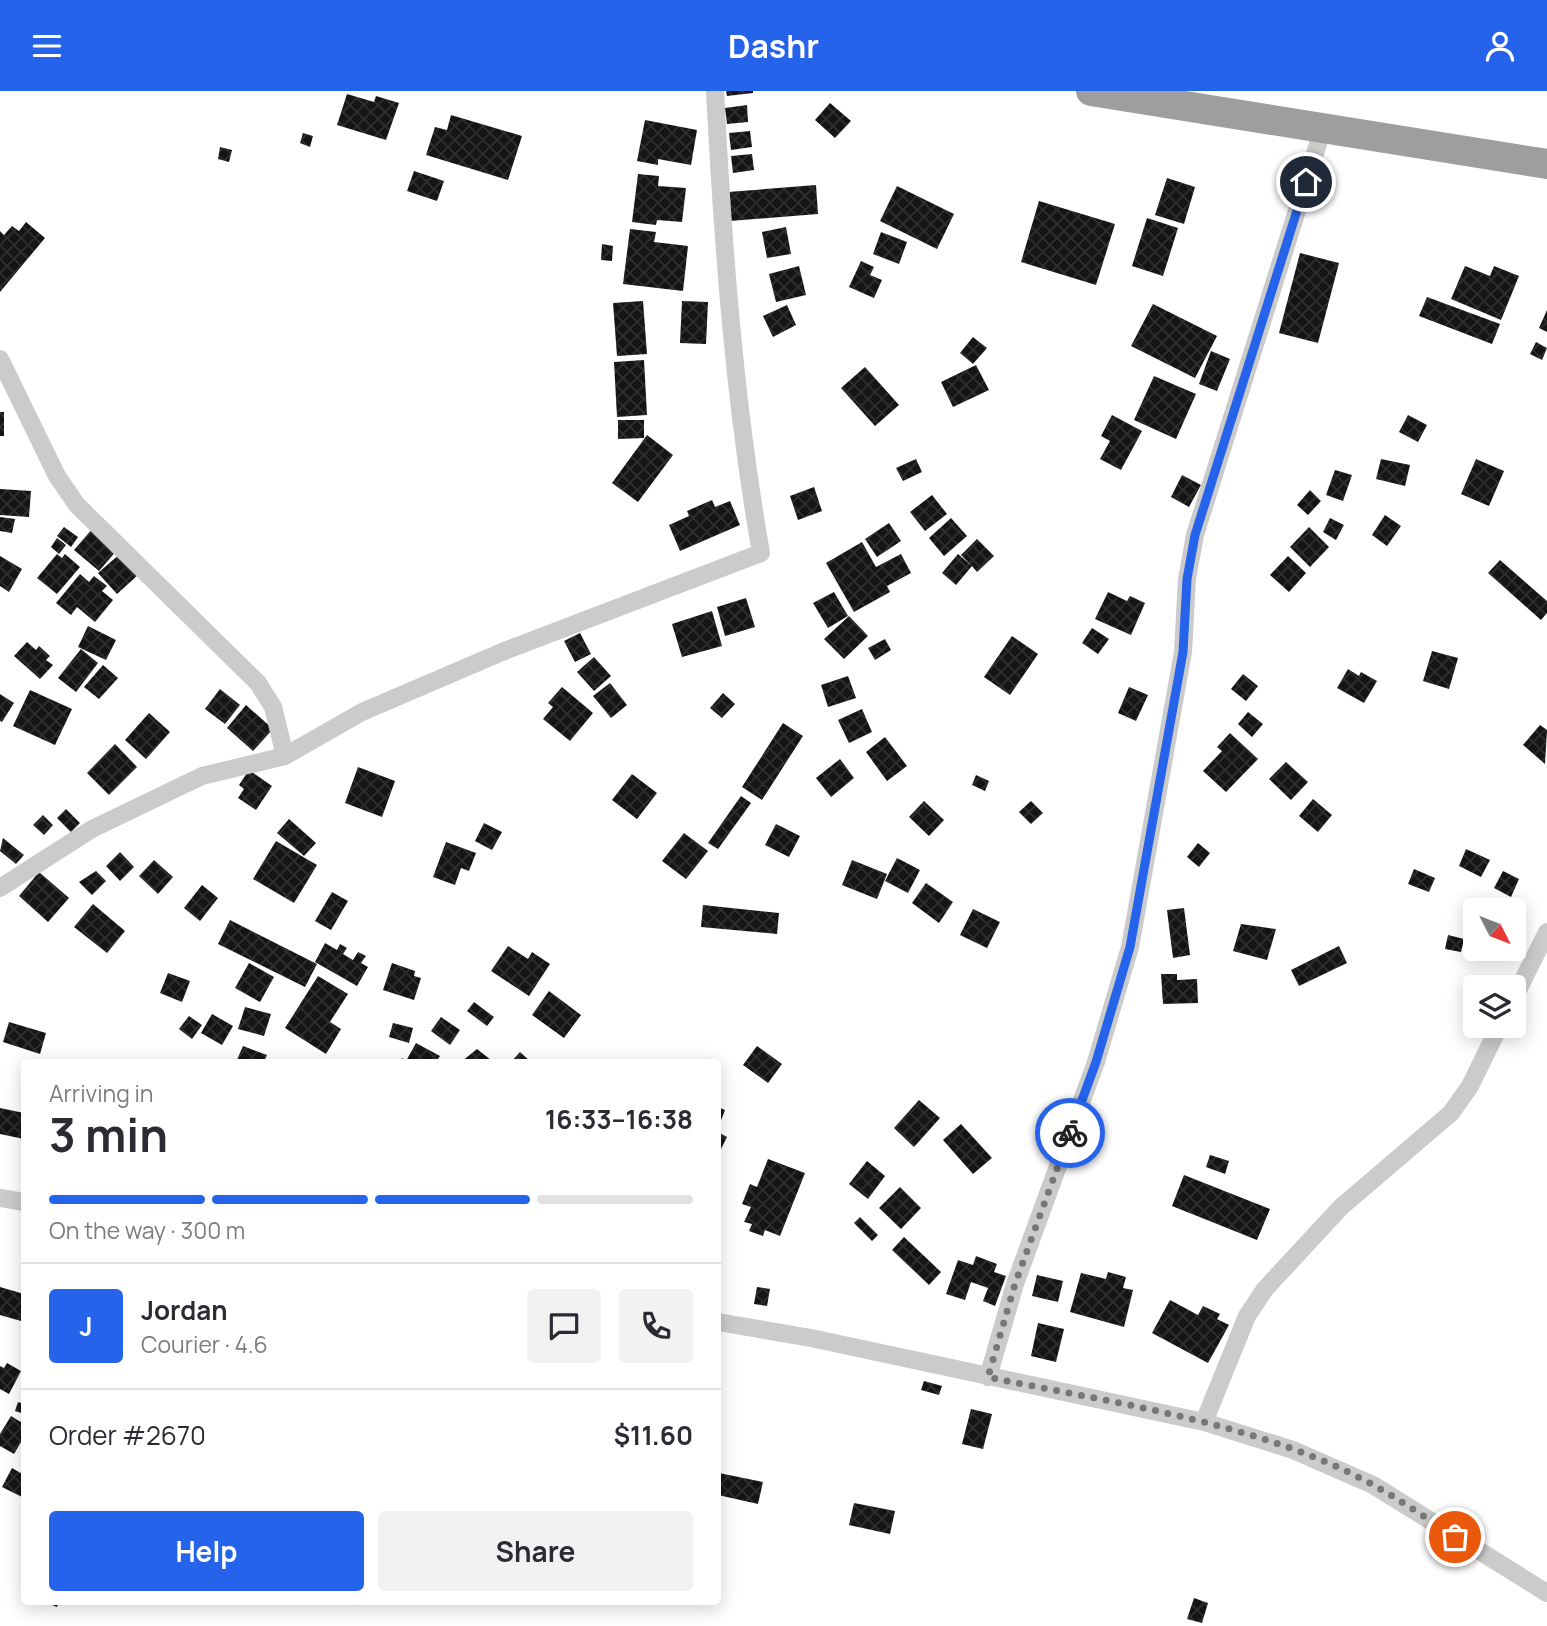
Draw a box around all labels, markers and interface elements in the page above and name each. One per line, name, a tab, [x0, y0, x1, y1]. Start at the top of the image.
text: Dashr	[728, 24, 819, 68]
icon: menu	[28, 27, 66, 65]
icon: person	[1481, 27, 1519, 65]
pin	[1276, 152, 1336, 212]
icon: home	[1287, 163, 1325, 201]
north arrow	[1463, 898, 1526, 961]
map controls	[1463, 898, 1526, 1038]
button: layers	[1463, 975, 1526, 1038]
text: Arriving in	[49, 1077, 154, 1109]
courier	[1035, 1098, 1105, 1168]
text: 16:33–16:38	[545, 1101, 693, 1137]
text: 3 min	[49, 1103, 168, 1166]
icon: bike	[1051, 1114, 1089, 1152]
text: On the way · 300 m	[49, 1214, 245, 1246]
button: chat	[527, 1289, 601, 1363]
button: phone	[619, 1289, 693, 1363]
text: Jordan	[141, 1292, 227, 1328]
text: J	[79, 1308, 93, 1344]
text: Courier · 4.6	[141, 1328, 268, 1360]
text: Order #2670	[49, 1417, 206, 1453]
text: $11.60	[614, 1417, 693, 1453]
pin	[1425, 1507, 1485, 1567]
button: Help	[49, 1511, 364, 1591]
button: Share	[378, 1511, 693, 1591]
icon: bag	[1436, 1518, 1474, 1556]

